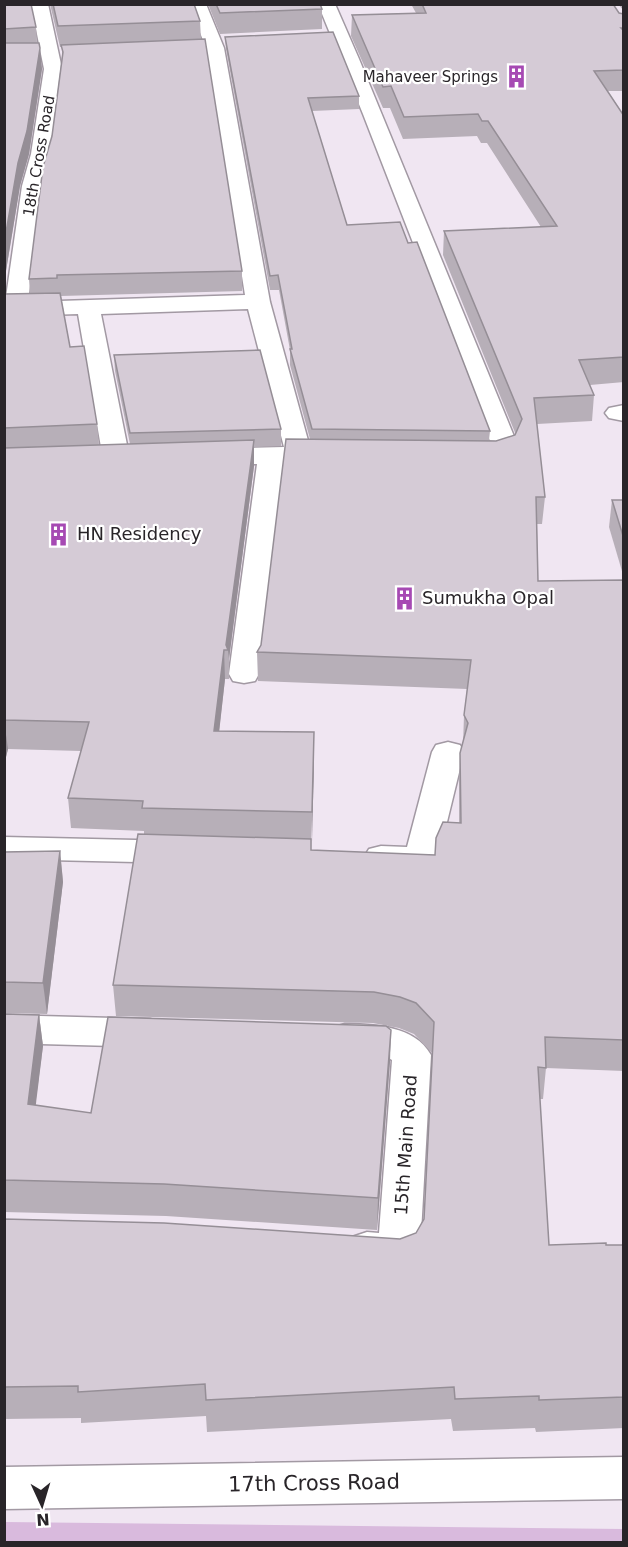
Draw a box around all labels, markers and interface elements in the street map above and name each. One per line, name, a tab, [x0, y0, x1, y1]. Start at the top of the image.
building icon: Mahaveer Springs	[503, 64, 529, 90]
place label: Mahaveer Springs	[363, 68, 498, 86]
street label: 18th Cross Road	[19, 94, 59, 218]
building icon: HN Residency	[46, 521, 72, 547]
place label: HN Residency	[77, 523, 202, 544]
building icon: Sumukha Opal	[391, 585, 417, 611]
place label: Sumukha Opal	[422, 587, 554, 608]
street label: 15th Main Road	[390, 1074, 421, 1216]
street label: 17th Cross Road	[228, 1470, 400, 1496]
north arrow	[12, 1475, 72, 1535]
text: N	[36, 1510, 50, 1529]

